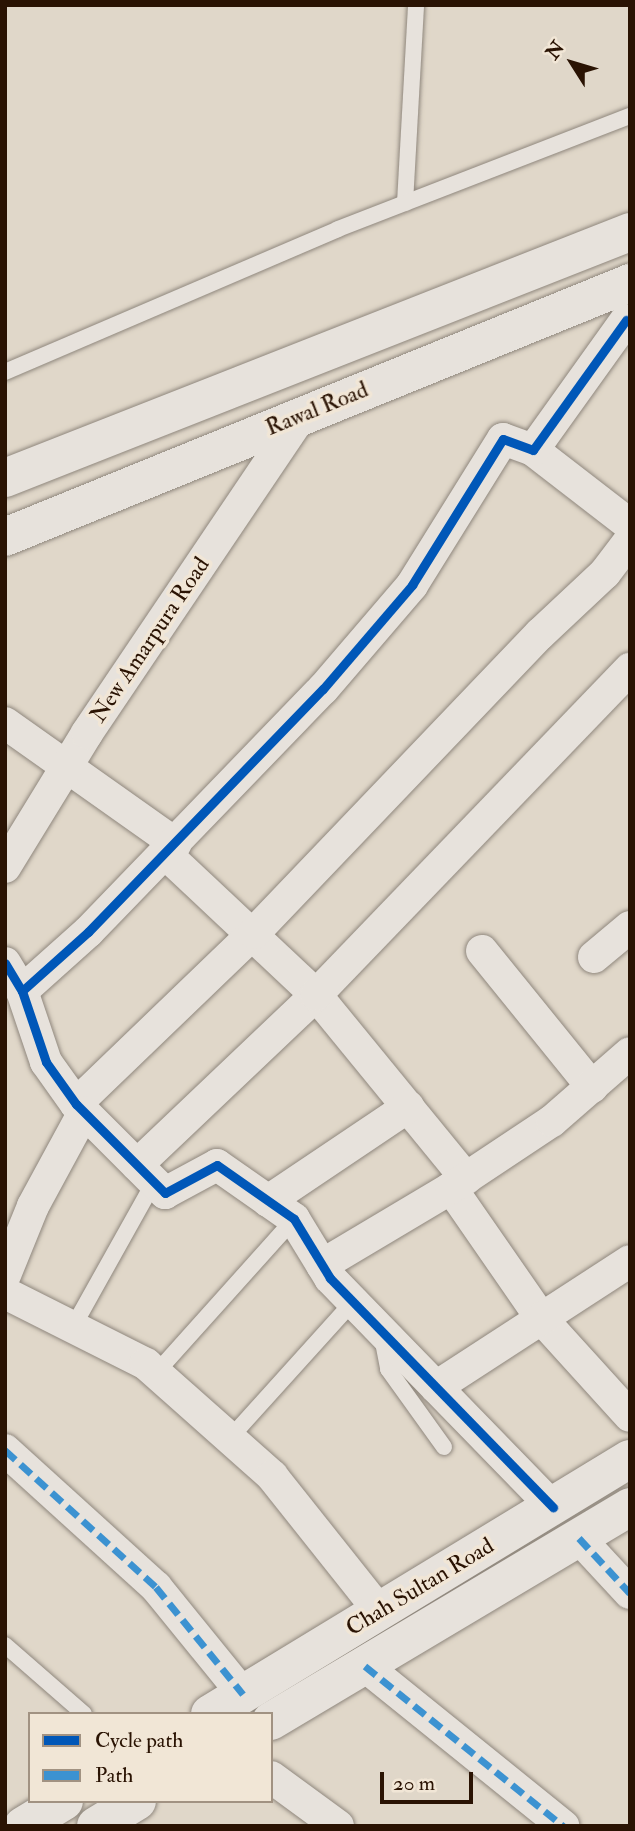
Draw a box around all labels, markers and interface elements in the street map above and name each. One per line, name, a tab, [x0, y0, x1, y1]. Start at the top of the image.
north arrow	[537, 28, 607, 98]
text: N	[541, 36, 570, 64]
street label: Rawal Road	[262, 376, 372, 442]
street label: New Amarpura Road	[84, 552, 216, 728]
street label: Chah Sultan Road	[341, 1532, 499, 1642]
legend	[28, 1712, 273, 1803]
text: Cycle path	[95, 1727, 183, 1754]
scale bar	[383, 1758, 476, 1802]
text: Path	[95, 1762, 133, 1789]
text: 20 m	[393, 1770, 435, 1797]

